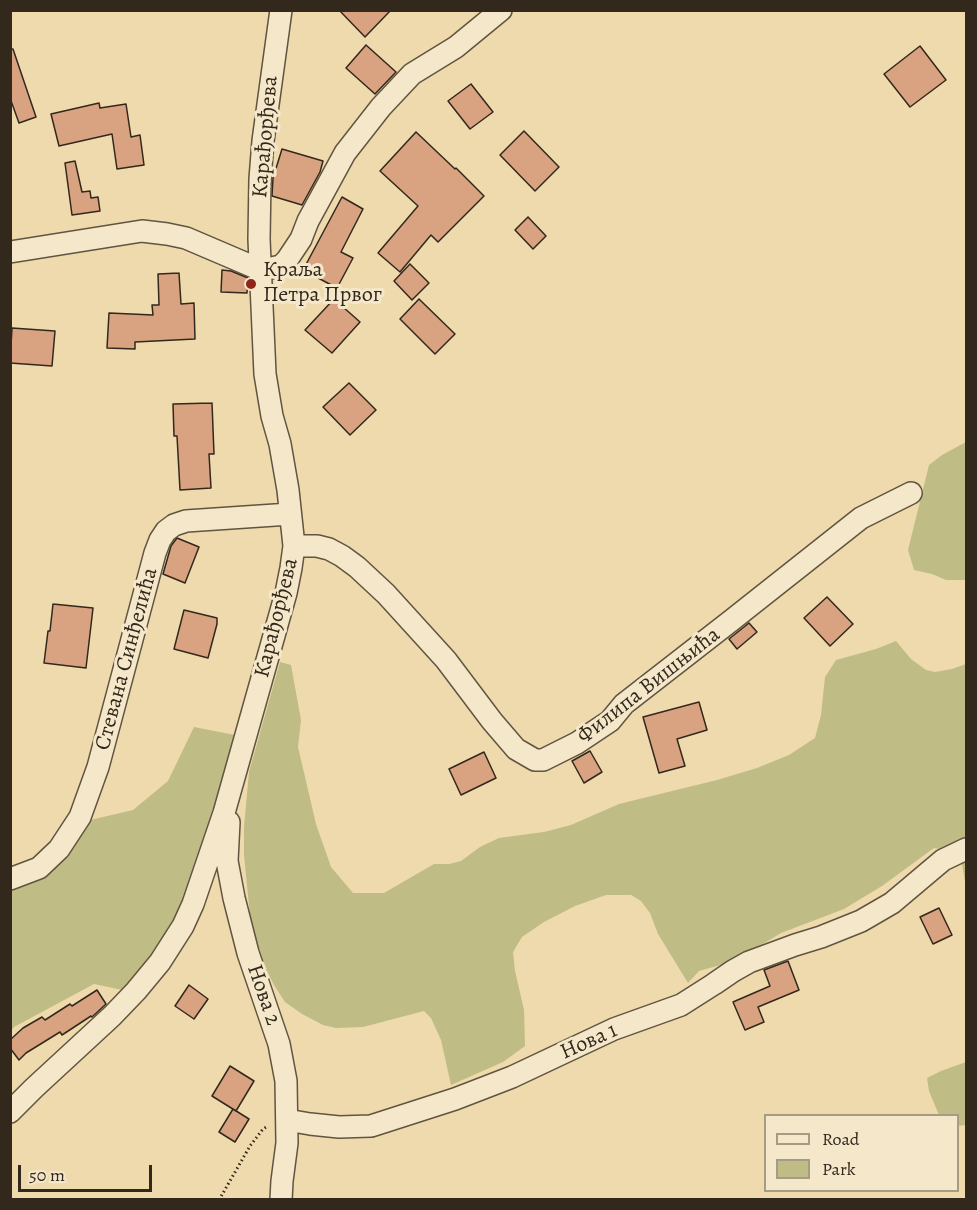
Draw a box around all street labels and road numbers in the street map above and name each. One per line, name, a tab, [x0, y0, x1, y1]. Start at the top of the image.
street label: Карађорђева	[248, 75, 284, 199]
street label: Карађорђева	[249, 555, 305, 681]
street label: Стевана Синђелића	[90, 565, 164, 753]
street label: Филипа Вишњића	[572, 622, 726, 750]
street label: Нова 2	[240, 961, 286, 1029]
street label: Нова 1	[556, 1018, 622, 1066]

